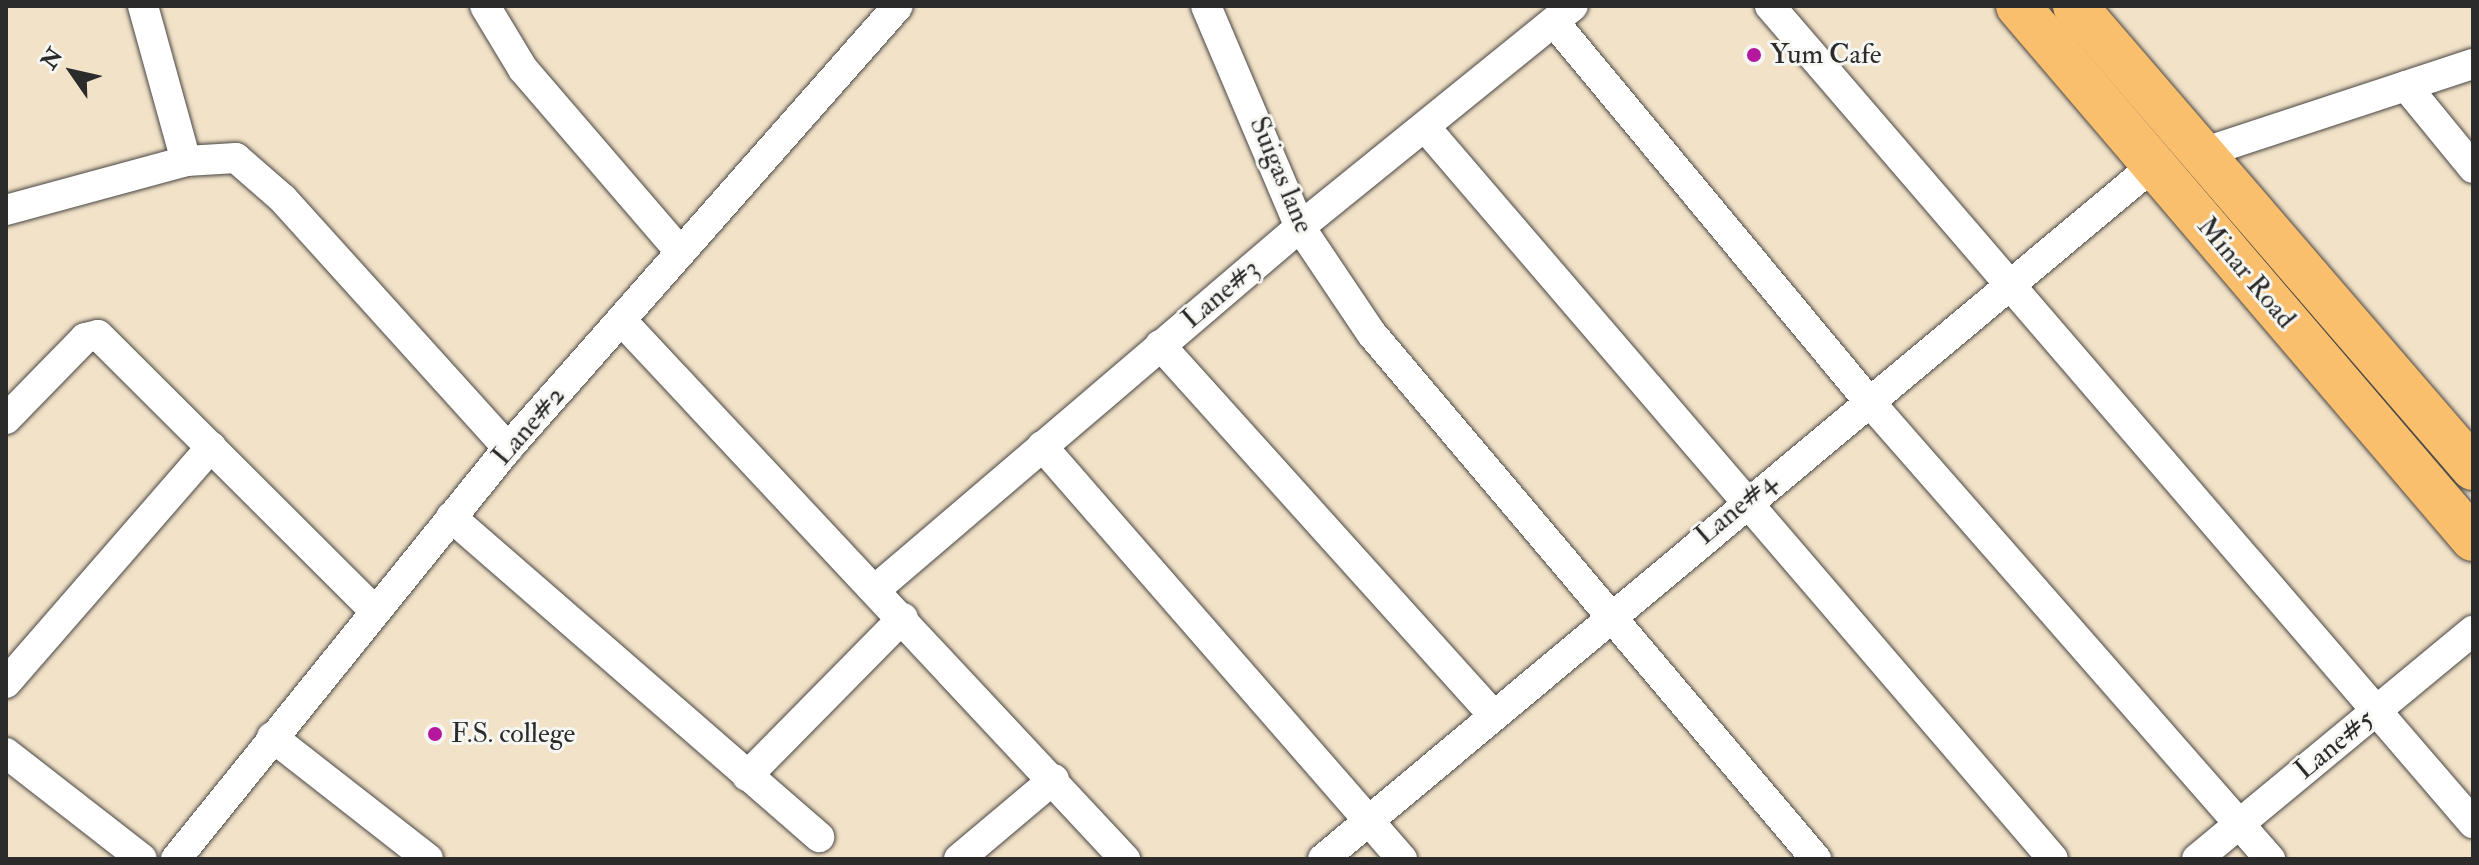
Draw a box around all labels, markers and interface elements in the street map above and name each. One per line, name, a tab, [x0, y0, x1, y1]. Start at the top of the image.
north arrow	[32, 32, 112, 112]
place label: Yum Cafe	[1770, 38, 1882, 72]
text: N	[35, 43, 69, 75]
marker: Yum Cafe	[1745, 46, 1763, 64]
street label: Suigas lane	[1242, 112, 1320, 238]
street label: Minar Road	[2190, 210, 2302, 336]
street label: Lane#3	[1175, 252, 1267, 336]
street label: Lane#2	[485, 379, 573, 473]
street label: Lane#4	[1689, 466, 1783, 552]
street label: Lane#5	[2289, 703, 2381, 787]
place label: F.S. college	[451, 717, 575, 751]
marker: F.S. college	[426, 725, 444, 743]

